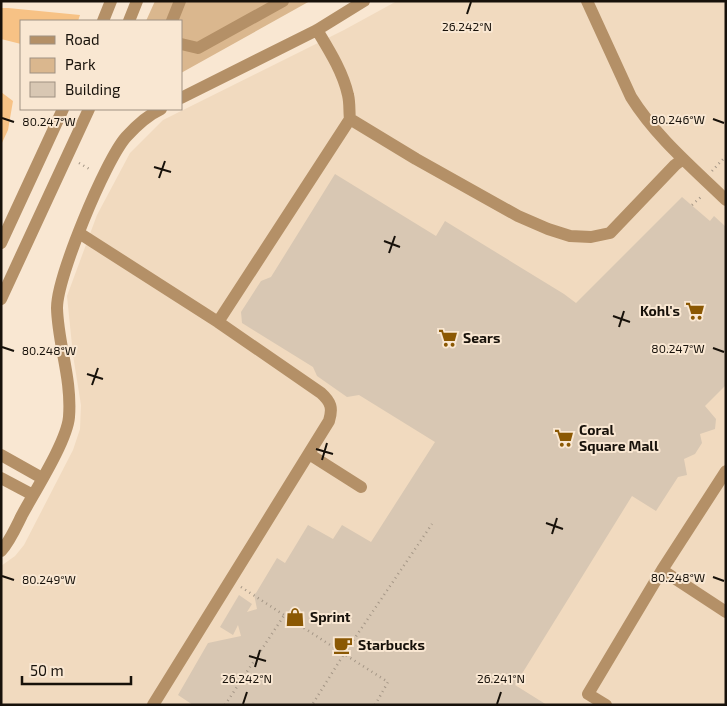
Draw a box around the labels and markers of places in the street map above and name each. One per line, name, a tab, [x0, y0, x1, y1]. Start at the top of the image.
supermarket icon: Kohl's	[684, 300, 706, 322]
place label: Kohl's	[640, 302, 680, 319]
supermarket icon: Sears	[437, 327, 459, 349]
place label: Sears	[463, 329, 501, 346]
place label: Coral Square Mall	[579, 421, 659, 454]
supermarket icon: Coral Square Mall	[553, 427, 575, 449]
shop icon: Sprint	[284, 606, 306, 628]
place label: Sprint	[310, 608, 351, 625]
cafe icon: Starbucks	[332, 634, 354, 656]
place label: Starbucks	[358, 636, 425, 653]

